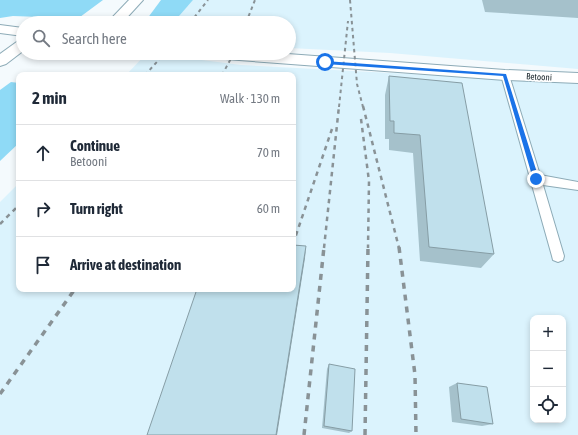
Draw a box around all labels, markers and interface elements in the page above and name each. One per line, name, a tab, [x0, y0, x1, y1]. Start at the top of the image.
search box	[16, 16, 296, 60]
icon: search	[30, 27, 52, 49]
text: Search here	[62, 30, 127, 47]
route start	[316, 53, 334, 71]
street label: Betooni	[526, 71, 552, 83]
text: 2 min	[32, 88, 67, 108]
text: Walk · 130 m	[220, 91, 280, 106]
text: Continue	[70, 137, 120, 154]
icon: ahead	[32, 142, 54, 164]
text: 70 m	[257, 145, 280, 160]
text: Betooni	[70, 154, 107, 169]
route end	[527, 170, 545, 188]
icon: right	[32, 198, 54, 220]
text: Turn right	[70, 200, 123, 217]
text: 60 m	[257, 201, 280, 216]
icon: arrive	[32, 254, 54, 276]
text: Arrive at destination	[70, 256, 181, 273]
map controls	[530, 315, 566, 423]
button: +	[530, 315, 566, 351]
button: −	[530, 351, 566, 387]
button: locate	[530, 387, 566, 423]

